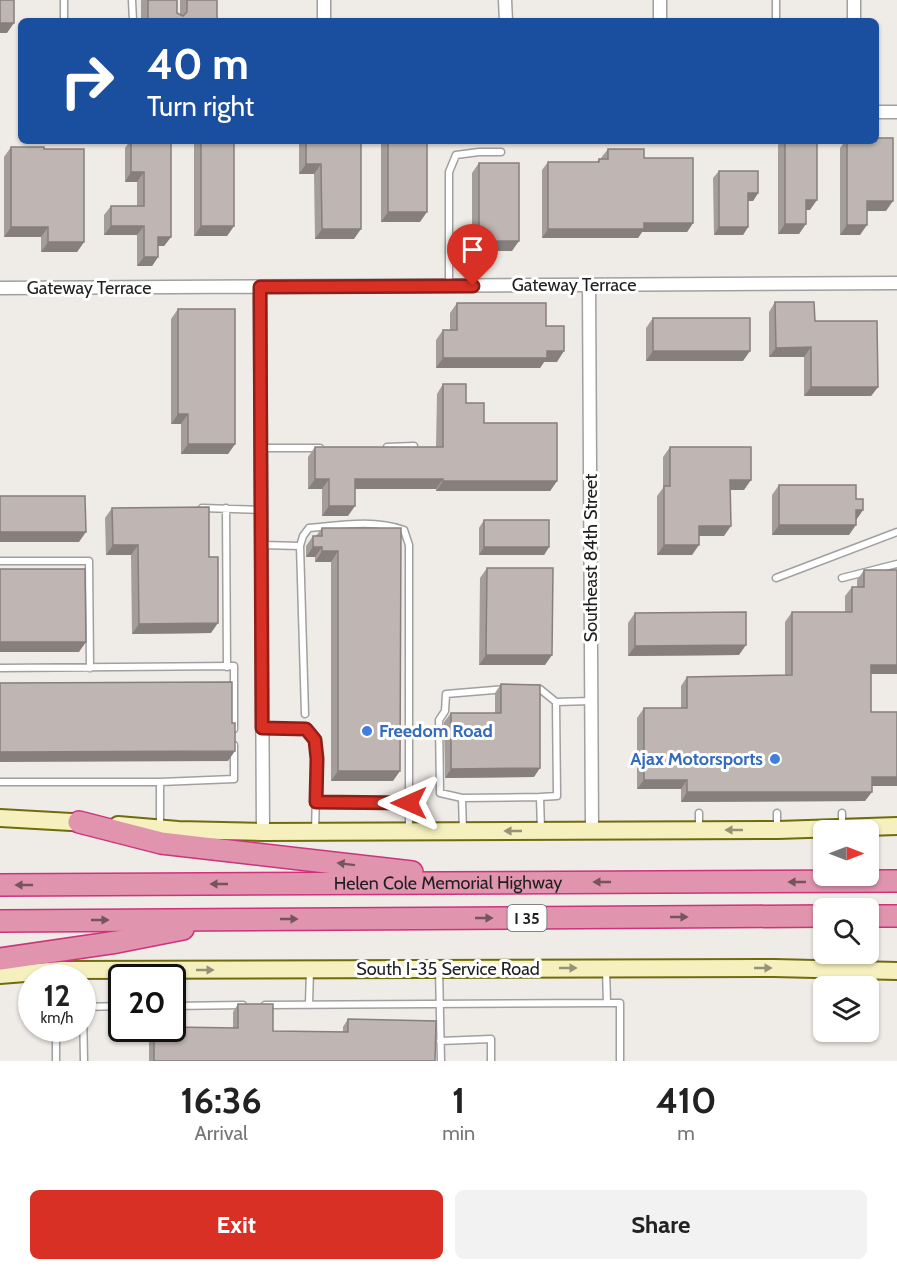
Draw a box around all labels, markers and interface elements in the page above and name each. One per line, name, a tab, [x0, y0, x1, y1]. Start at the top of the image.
text: 40 m	[147, 38, 249, 90]
icon: right	[48, 42, 126, 120]
text: Turn right	[147, 90, 254, 123]
pin	[447, 224, 498, 286]
icon: arrive	[456, 233, 489, 266]
street label: Gateway Terrace	[512, 274, 636, 296]
street label: Gateway Terrace	[27, 277, 151, 299]
street label: Southeast 84th Street	[580, 474, 602, 642]
place label: Freedom Road	[379, 720, 493, 742]
marker: Freedom Road	[360, 724, 374, 738]
place label: Ajax Motorsports	[630, 748, 763, 770]
marker: Ajax Motorsports	[768, 752, 782, 766]
position arrow	[377, 771, 441, 835]
north arrow	[813, 820, 879, 886]
map controls	[813, 820, 879, 1042]
one-way arrow	[724, 825, 743, 835]
one-way arrow	[503, 826, 522, 836]
one-way arrow	[336, 859, 355, 869]
street label: Helen Cole Memorial Highway	[334, 871, 562, 895]
one-way arrow	[592, 877, 611, 887]
one-way arrow	[787, 877, 806, 887]
one-way arrow	[209, 879, 228, 889]
one-way arrow	[14, 880, 33, 890]
button: search	[813, 898, 879, 964]
road number: I 35	[508, 905, 546, 931]
one-way arrow	[669, 912, 688, 922]
one-way arrow	[474, 913, 493, 923]
one-way arrow	[279, 914, 298, 924]
one-way arrow	[91, 915, 110, 925]
street label: South I-35 Service Road	[356, 958, 540, 980]
one-way arrow	[559, 963, 578, 973]
one-way arrow	[754, 963, 773, 973]
speed limit sign: 20	[108, 964, 186, 1042]
one-way arrow	[196, 965, 215, 975]
button: layers	[813, 976, 879, 1042]
text: 12	[44, 977, 70, 1014]
text: km/h	[41, 1009, 73, 1027]
text: 16:36	[181, 1078, 262, 1122]
text: 1	[452, 1078, 465, 1122]
text: 410	[656, 1078, 716, 1122]
text: Arrival	[194, 1121, 248, 1145]
text: min	[442, 1121, 475, 1145]
text: m	[677, 1121, 695, 1145]
button: Exit	[30, 1190, 443, 1259]
button: Share	[455, 1190, 867, 1259]

